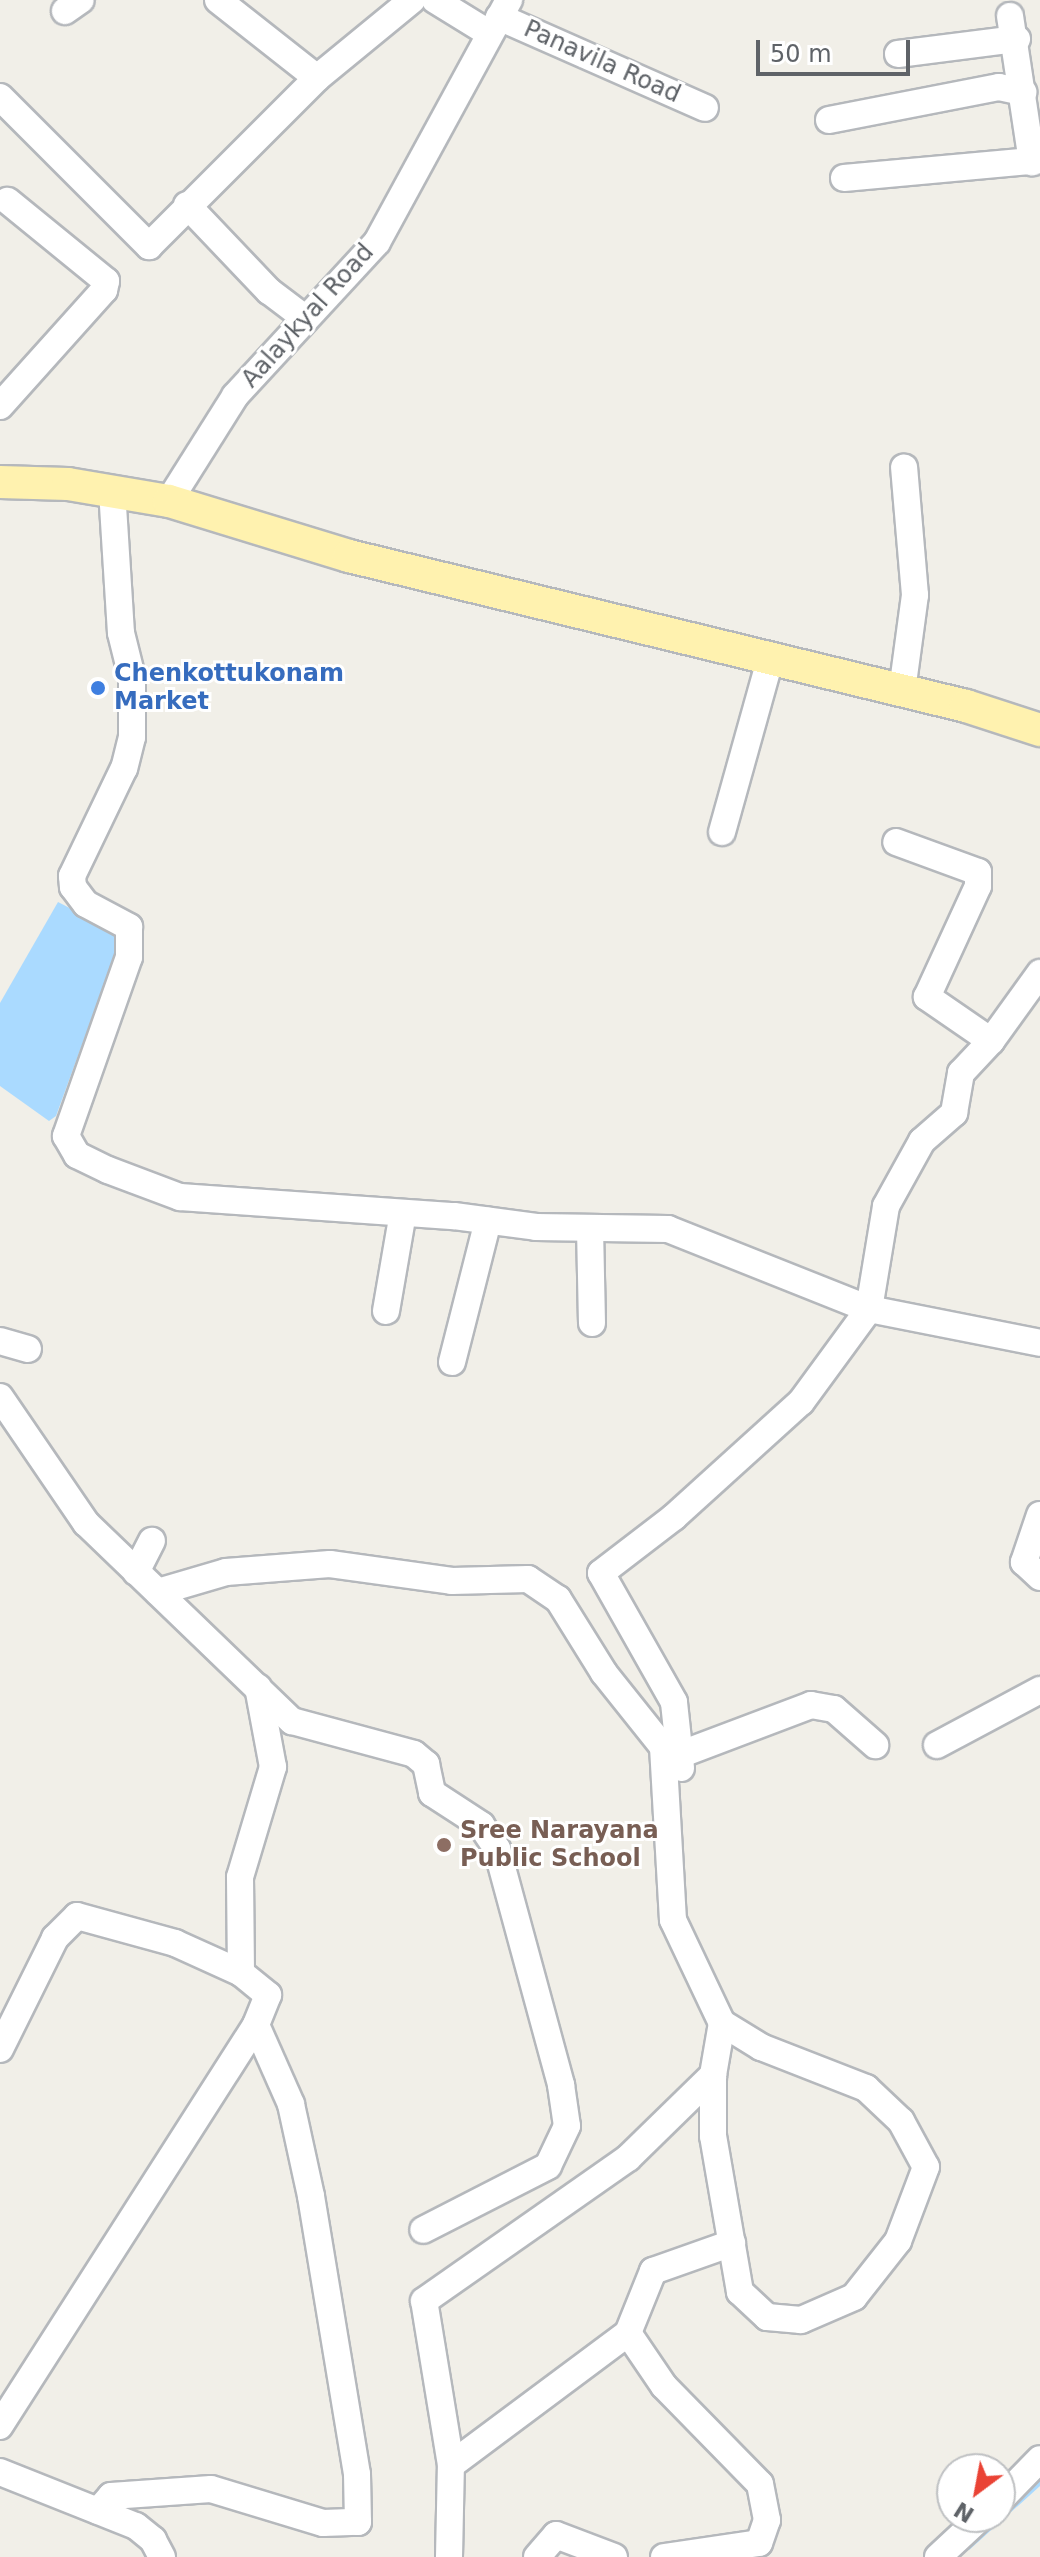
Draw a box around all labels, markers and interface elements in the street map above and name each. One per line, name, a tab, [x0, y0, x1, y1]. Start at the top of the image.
street label: Panavila Road	[519, 15, 685, 109]
scale bar	[760, 24, 914, 74]
text: 50 m	[770, 40, 832, 68]
street label: Aalaykyal Road	[236, 238, 380, 394]
place label: Chenkottukonam Market	[114, 660, 344, 716]
marker: Chenkottukonam Market	[89, 679, 107, 697]
place label: Sree Narayana Public School	[460, 1817, 659, 1873]
marker: Sree Narayana Public School	[435, 1836, 453, 1854]
north arrow	[936, 2453, 1016, 2533]
text: N	[950, 2497, 979, 2528]

